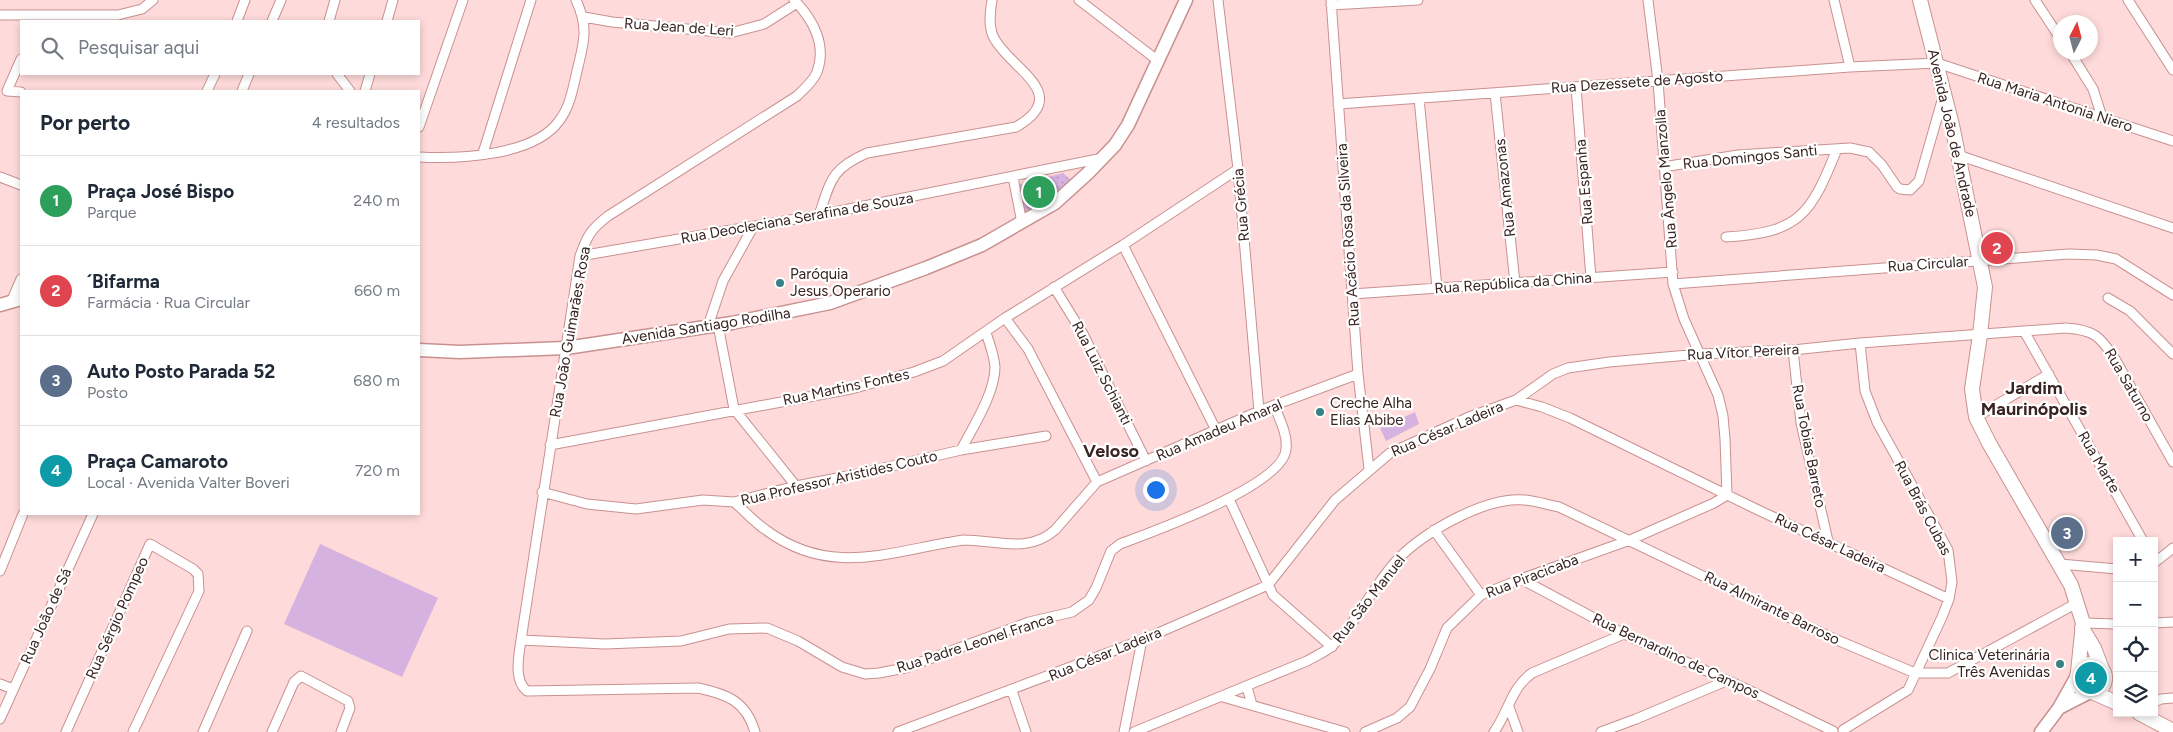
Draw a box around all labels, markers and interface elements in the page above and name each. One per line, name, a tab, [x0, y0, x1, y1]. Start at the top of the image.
street label: Rua Jean de Leri	[624, 14, 734, 40]
north arrow	[2053, 15, 2098, 60]
search box	[20, 20, 420, 75]
icon: search	[38, 34, 66, 62]
text: Pesquisar aqui	[78, 36, 199, 59]
street label: Avenida João de Andrade	[1924, 47, 1980, 219]
street label: Rua Dezessete de Agosto	[1550, 67, 1724, 97]
street label: Rua Maria Antonia Niero	[1975, 68, 2135, 136]
street label: Rua Ângelo Manzolla	[1651, 109, 1681, 249]
text: Por perto	[40, 110, 130, 135]
text: 4 resultados	[312, 113, 400, 132]
street label: Rua Amazonas	[1491, 138, 1519, 238]
street label: Rua Espanha	[1571, 138, 1597, 226]
street label: Rua Domingos Santi	[1682, 141, 1818, 173]
street label: Rua Acácio Rosa da Silveira	[1333, 143, 1363, 327]
street label: Rua Grécia	[1229, 168, 1253, 242]
pin: 1	[1023, 173, 1055, 211]
text: Praça José Bispo	[87, 180, 234, 203]
street label: Rua Deocleciana Serafina de Souza	[679, 189, 915, 247]
text: 1	[53, 191, 59, 210]
text: 240 m	[353, 191, 400, 210]
text: Parque	[87, 203, 137, 222]
pin: 2	[1981, 229, 2013, 267]
street label: Rua João Guimarães Rosa	[546, 245, 594, 419]
street label: Rua Circular	[1887, 252, 1969, 276]
place label: Paróquia Jesus Operario	[790, 265, 891, 300]
street label: Rua República da China	[1434, 269, 1592, 297]
text: ´Bifarma	[87, 270, 160, 293]
marker: Paróquia Jesus Operario	[774, 277, 786, 289]
text: 2	[51, 281, 61, 300]
text: 660 m	[354, 281, 400, 300]
text: Farmácia · Rua Circular	[87, 293, 250, 312]
street label: Avenida Santiago Rodilha	[620, 304, 792, 348]
street label: Rua Luiz Schianti	[1068, 318, 1136, 428]
street label: Rua Vítor Pereira	[1686, 340, 1800, 364]
street label: Rua Saturno	[2101, 345, 2157, 425]
text: Auto Posto Parada 52	[87, 360, 275, 383]
street label: Rua Martins Fontes	[781, 365, 911, 409]
text: 3	[52, 371, 60, 390]
text: 680 m	[353, 371, 400, 390]
district label: Jardim Maurinópolis	[1981, 377, 2088, 420]
text: Posto	[87, 383, 128, 402]
street label: Rua Tobias Barreto	[1788, 383, 1830, 509]
place label: Creche Alha Elias Abibe	[1330, 394, 1412, 429]
street label: Rua Amadeu Amaral	[1153, 395, 1285, 465]
street label: Rua César Ladeira	[1388, 397, 1506, 461]
marker: Creche Alha Elias Abibe	[1314, 406, 1326, 418]
street label: Rua Marte	[2074, 428, 2124, 496]
district label: Veloso	[1083, 440, 1139, 462]
street label: Rua Professor Aristides Couto	[739, 447, 939, 509]
text: Praça Camaroto	[87, 450, 228, 473]
street label: Rua Brás Cubas	[1891, 458, 1955, 558]
text: 4	[51, 461, 61, 480]
text: 720 m	[355, 461, 400, 480]
text: Local · Avenida Valter Boveri	[87, 473, 290, 492]
your location	[1143, 477, 1169, 503]
street label: Rua César Ladeira	[1772, 509, 1888, 577]
pin: 3	[2051, 514, 2083, 552]
map controls	[2113, 537, 2158, 717]
button: +	[2113, 537, 2158, 582]
street label: Rua Piracicaba	[1483, 550, 1581, 602]
street label: Rua São Manuel	[1329, 551, 1409, 647]
street label: Rua Sérgio Pompeo	[82, 554, 152, 682]
street label: Rua João de Sá	[17, 565, 75, 667]
street label: Rua Almirante Barroso	[1701, 567, 1843, 649]
button: −	[2113, 582, 2158, 627]
street label: Rua Padre Leonel Franca	[894, 609, 1056, 677]
street label: Rua Bernardino de Campos	[1590, 609, 1762, 703]
street label: Rua César Ladeira	[1046, 623, 1164, 685]
button: locate	[2113, 627, 2158, 672]
place label: Clinica Veterinária Três Avenidas	[1929, 646, 2050, 681]
marker: Clinica Veterinária Três Avenidas	[2054, 658, 2066, 670]
pin: 4	[2075, 659, 2107, 697]
button: layers	[2113, 672, 2158, 717]

